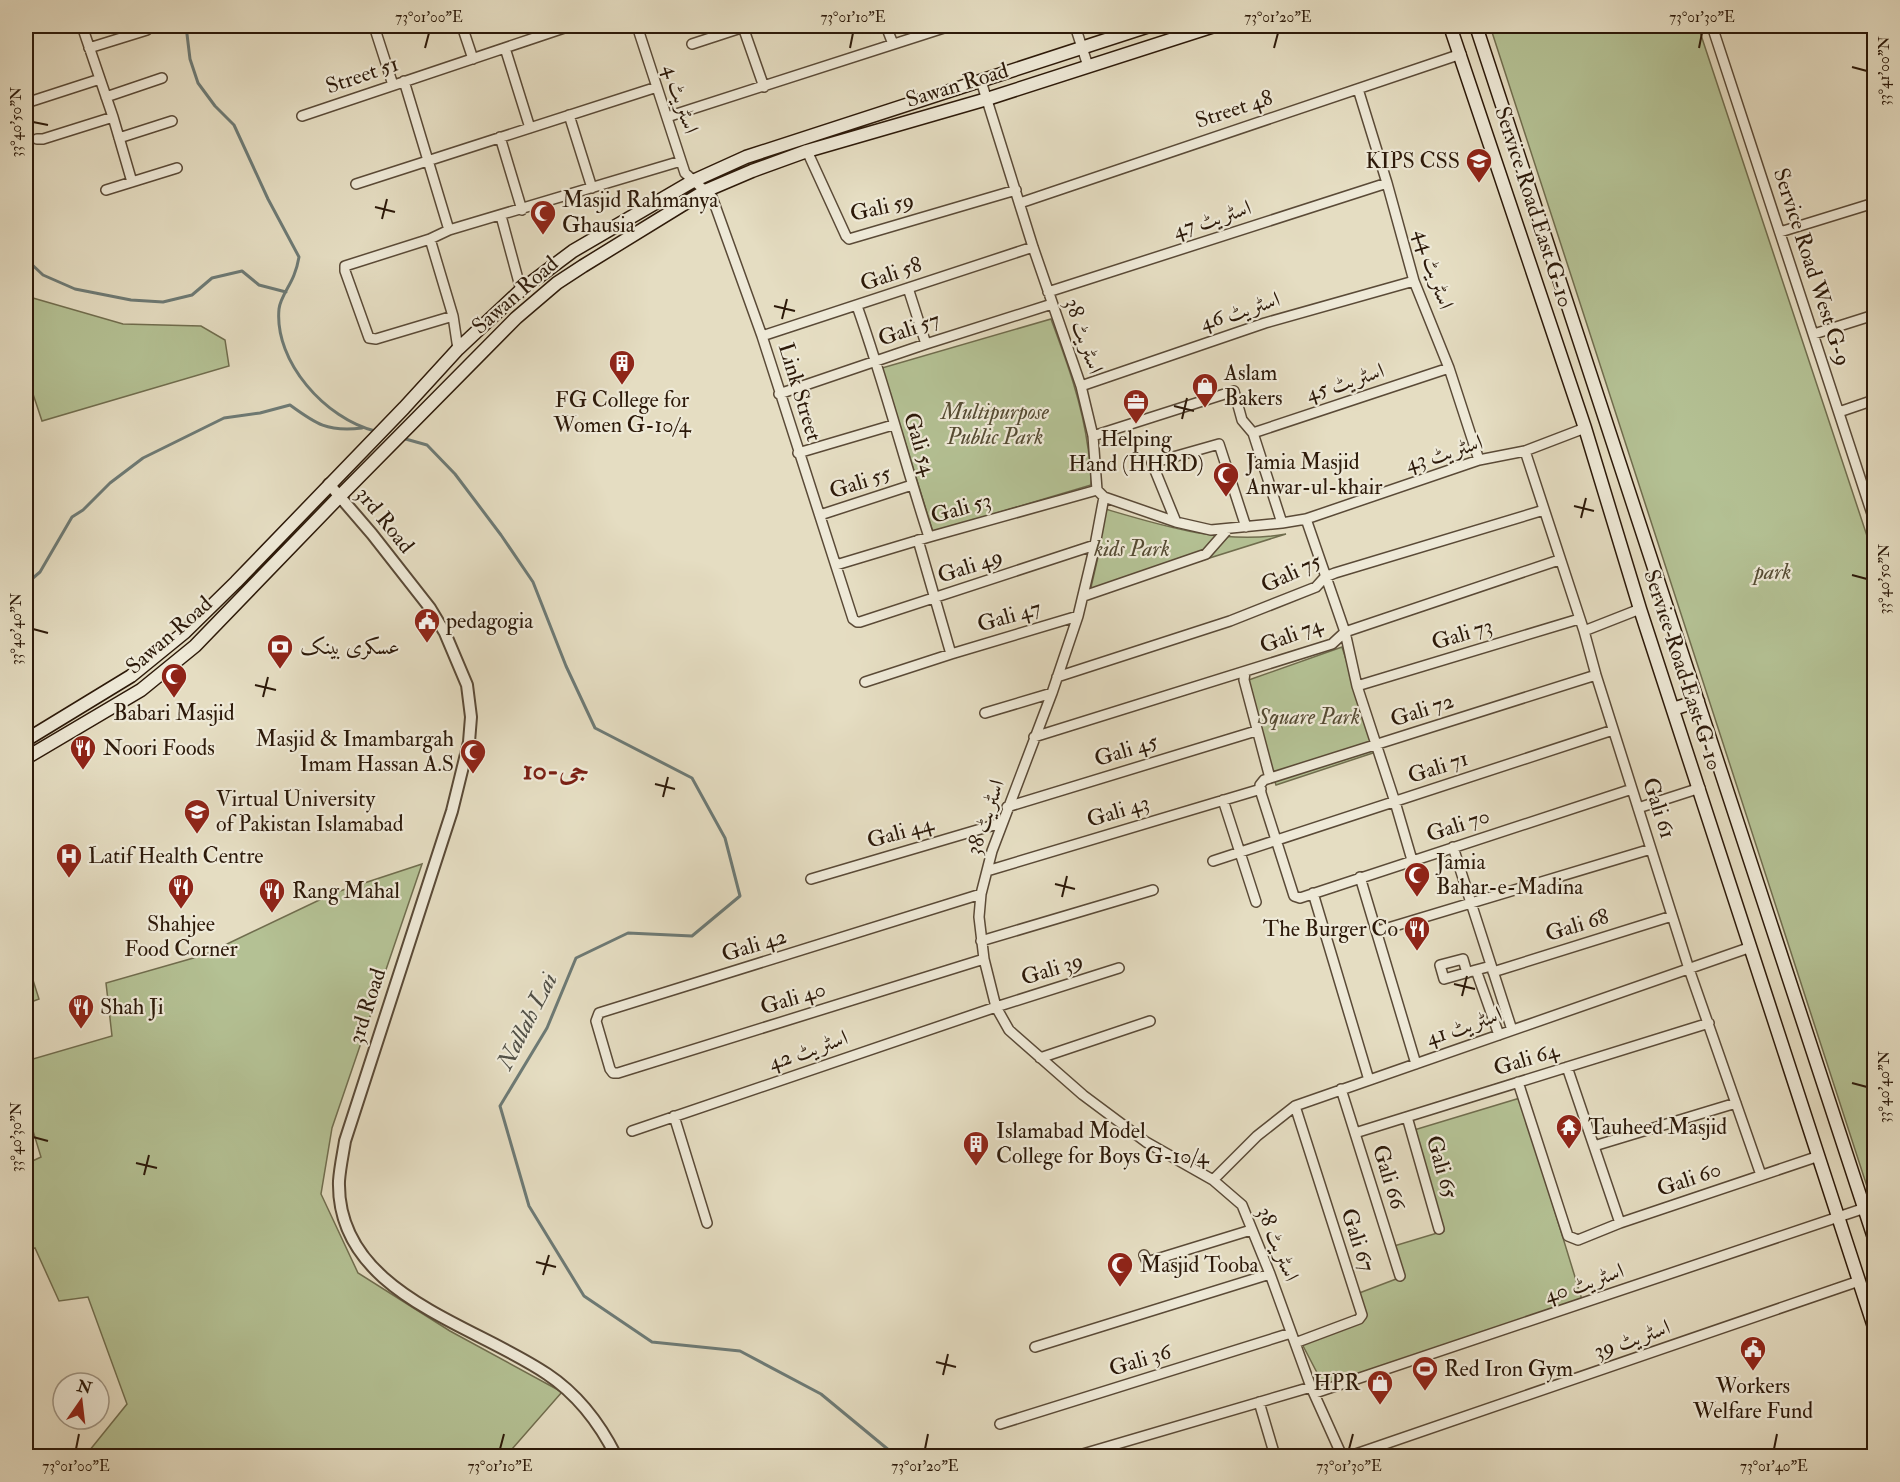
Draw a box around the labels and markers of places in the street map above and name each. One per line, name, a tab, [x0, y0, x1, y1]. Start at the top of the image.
school or university icon: KIPS CSS	[1464, 146, 1494, 184]
place label: KIPS CSS	[1365, 147, 1460, 175]
place label: Masjid Rahmanya Ghausia	[562, 186, 719, 239]
mosque icon: Masjid Rahmanya Ghausia	[528, 198, 558, 236]
building icon: FG College for Women G-10/4	[607, 348, 637, 386]
place label: Aslam Bakers	[1223, 359, 1283, 412]
shop icon: Aslam Bakers	[1190, 371, 1220, 409]
place label: FG College for Women G-10/4	[553, 386, 692, 439]
office icon: Helping Hand (HHRD)	[1121, 387, 1151, 425]
place label: Helping Hand (HHRD)	[1068, 425, 1204, 478]
place label: Jamia Masjid Anwar-ul-khair	[1245, 448, 1383, 501]
mosque icon: Jamia Masjid Anwar-ul-khair	[1211, 460, 1241, 498]
public building icon: pedagogia	[412, 606, 442, 644]
place label: pedagogia	[445, 607, 534, 636]
bank icon: عسکری بینک	[265, 632, 295, 670]
place label: عسکری بینک	[300, 633, 400, 661]
mosque icon: Babari Masjid	[159, 661, 189, 699]
place label: Babari Masjid	[113, 699, 235, 727]
place label: Masjid & Imambargah Imam Hassan A.S	[256, 725, 454, 778]
restaurant icon: Noori Foods	[68, 733, 98, 771]
place label: Noori Foods	[103, 734, 215, 762]
mosque icon: Masjid & Imambargah Imam Hassan A.S	[458, 737, 488, 775]
place label: Virtual University of Pakistan Islamabad	[216, 785, 404, 838]
school or university icon: Virtual University of Pakistan Islamabad	[182, 797, 212, 835]
hospital icon: Latif Health Centre	[54, 841, 84, 879]
place label: Latif Health Centre	[88, 842, 264, 870]
place label: Jamia Bahar-e-Madina	[1435, 848, 1584, 901]
mosque icon: Jamia Bahar-e-Madina	[1402, 860, 1432, 898]
restaurant icon: Shahjee Food Corner	[166, 872, 196, 910]
restaurant icon: Rang Mahal	[257, 876, 287, 914]
place label: Rang Mahal	[292, 877, 400, 905]
place label: Shahjee Food Corner	[124, 910, 239, 963]
restaurant icon: The Burger Co	[1402, 914, 1432, 952]
place label: The Burger Co	[1263, 915, 1398, 943]
restaurant icon: Shah Ji	[66, 992, 96, 1030]
place label: Shah Ji	[100, 993, 164, 1021]
temple icon: Tauheed Masjid	[1554, 1112, 1584, 1150]
place label: Tauheed Masjid	[1588, 1113, 1727, 1141]
place label: Islamabad Model College for Boys G-10/4	[996, 1117, 1210, 1170]
building icon: Islamabad Model College for Boys G-10/4	[961, 1129, 991, 1167]
mosque icon: Masjid Tooba	[1105, 1250, 1135, 1288]
place label: Masjid Tooba	[1140, 1251, 1260, 1279]
public building icon: Workers Welfare Fund	[1738, 1334, 1768, 1372]
sports icon: Red Iron Gym	[1410, 1354, 1440, 1392]
place label: Red Iron Gym	[1444, 1355, 1573, 1383]
shop icon: HPR	[1365, 1368, 1395, 1406]
place label: HPR	[1313, 1369, 1361, 1397]
place label: Workers Welfare Fund	[1692, 1372, 1813, 1425]

